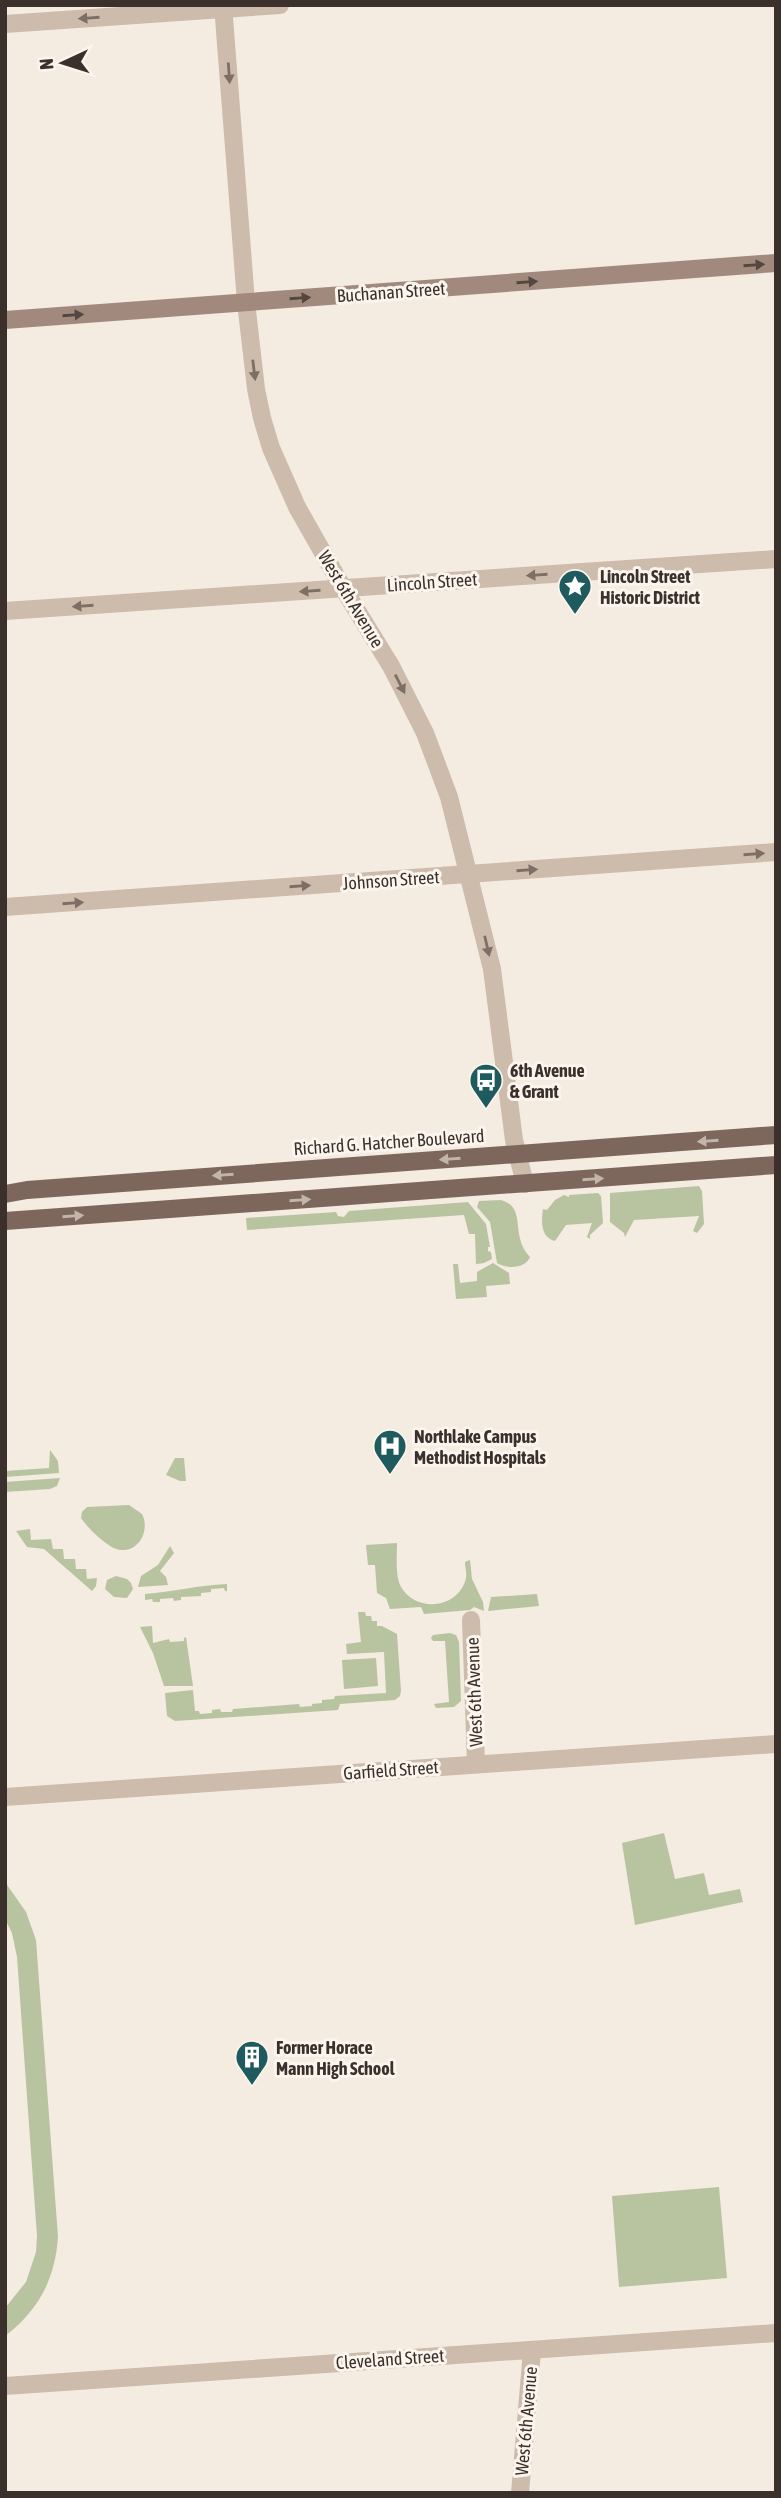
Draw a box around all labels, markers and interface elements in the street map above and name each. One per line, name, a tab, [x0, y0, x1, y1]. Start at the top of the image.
one-way arrow	[78, 13, 100, 24]
north arrow	[28, 28, 98, 98]
text: N	[35, 58, 57, 71]
one-way arrow	[223, 63, 234, 85]
one-way arrow	[743, 259, 765, 270]
one-way arrow	[516, 276, 538, 287]
street label: Buchanan Street	[336, 278, 446, 306]
one-way arrow	[289, 292, 311, 303]
one-way arrow	[63, 309, 85, 320]
one-way arrow	[248, 359, 259, 381]
street label: West 6th Avenue	[314, 547, 388, 651]
place label: Lincoln Street Historic District	[600, 566, 701, 608]
place icon: Lincoln Street Historic District	[556, 567, 594, 616]
street label: Lincoln Street	[386, 568, 478, 596]
one-way arrow	[525, 570, 547, 581]
one-way arrow	[298, 585, 320, 596]
one-way arrow	[71, 601, 93, 612]
one-way arrow	[395, 674, 406, 694]
one-way arrow	[743, 848, 765, 859]
one-way arrow	[516, 864, 538, 875]
street label: Johnson Street	[342, 866, 440, 894]
one-way arrow	[289, 880, 311, 891]
one-way arrow	[63, 897, 85, 908]
one-way arrow	[482, 935, 493, 957]
place label: 6th Avenue & Grant	[510, 1060, 585, 1102]
bus stop icon: 6th Avenue & Grant	[467, 1061, 505, 1110]
street label: Richard G. Hatcher Boulevard	[293, 1125, 485, 1159]
one-way arrow	[696, 1136, 718, 1147]
one-way arrow	[438, 1154, 460, 1165]
one-way arrow	[211, 1170, 233, 1181]
one-way arrow	[583, 1173, 605, 1184]
one-way arrow	[289, 1194, 311, 1205]
one-way arrow	[63, 1210, 85, 1221]
place label: Northlake Campus Methodist Hospitals	[414, 1426, 547, 1468]
hospital icon: Northlake Campus Methodist Hospitals	[371, 1427, 409, 1476]
street label: West 6th Avenue	[462, 1637, 486, 1747]
street label: Garfield Street	[343, 1756, 439, 1784]
place label: Former Horace Mann High School	[276, 2037, 395, 2079]
building icon: Former Horace Mann High School	[233, 2038, 271, 2087]
street label: Cleveland Street	[335, 2345, 445, 2373]
street label: West 6th Avenue	[511, 2366, 541, 2476]

